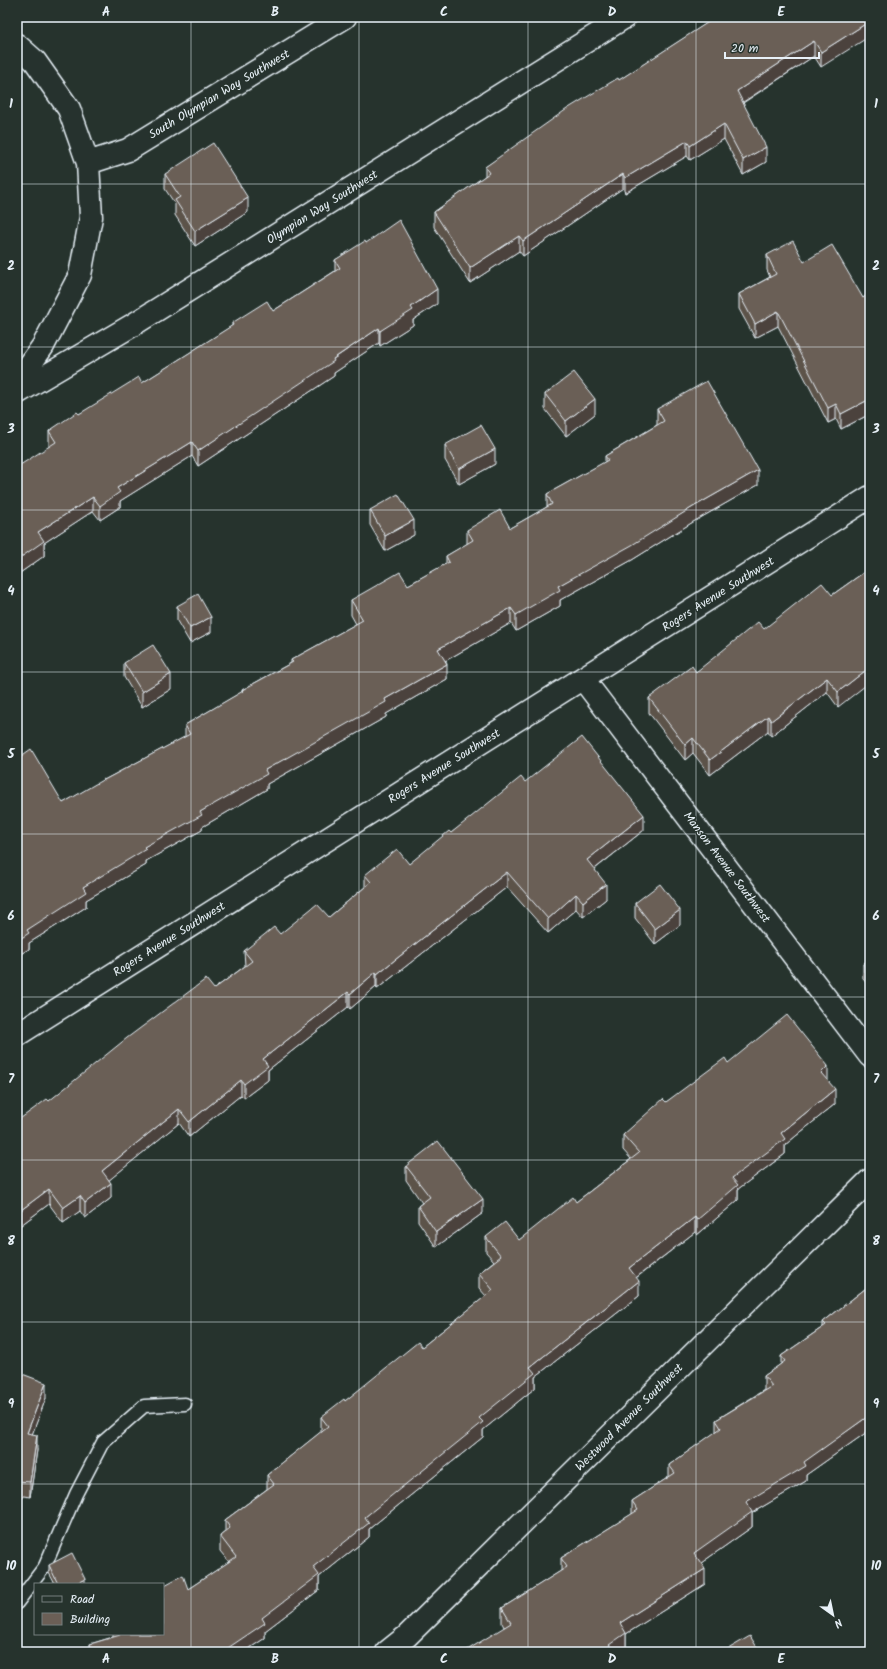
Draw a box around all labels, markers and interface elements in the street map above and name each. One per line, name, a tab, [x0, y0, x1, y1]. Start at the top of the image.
text: A	[102, 2, 110, 23]
text: B	[271, 2, 279, 23]
text: C	[440, 2, 448, 23]
text: D	[608, 2, 617, 23]
text: E	[777, 2, 785, 23]
scale bar	[725, 34, 819, 60]
text: 20 m	[731, 39, 759, 58]
street label: South Olympian Way Southwest	[145, 44, 294, 144]
text: 1	[9, 94, 13, 115]
text: 1	[874, 94, 878, 115]
street label: Olympian Way Southwest	[263, 165, 382, 249]
text: 2	[7, 256, 15, 277]
text: 2	[872, 256, 880, 277]
text: 3	[6, 419, 15, 440]
text: 3	[871, 419, 880, 440]
street label: Rogers Avenue Southwest	[658, 552, 778, 637]
text: 4	[7, 581, 15, 602]
text: 4	[872, 581, 880, 602]
street label: Rogers Avenue Southwest	[384, 724, 504, 809]
text: 5	[7, 744, 16, 765]
text: 5	[872, 744, 881, 765]
street label: Manson Avenue Southwest	[678, 808, 775, 927]
street label: Rogers Avenue Southwest	[109, 897, 229, 982]
text: 6	[7, 906, 15, 927]
text: 6	[872, 906, 880, 927]
text: 7	[8, 1069, 15, 1090]
text: 7	[873, 1069, 880, 1090]
text: 8	[7, 1231, 15, 1252]
text: 8	[872, 1231, 880, 1252]
street label: Westwood Avenue Southwest	[571, 1359, 688, 1476]
text: 9	[8, 1394, 15, 1415]
text: 9	[873, 1394, 880, 1415]
text: 10	[6, 1556, 17, 1577]
text: 10	[871, 1556, 882, 1577]
legend	[34, 1583, 164, 1635]
text: Road	[70, 1590, 95, 1609]
north arrow	[813, 1595, 853, 1635]
text: Building	[70, 1610, 110, 1629]
text: N	[830, 1613, 846, 1632]
text: A	[102, 1649, 110, 1669]
text: B	[271, 1649, 279, 1669]
text: C	[440, 1649, 448, 1669]
text: D	[608, 1649, 617, 1669]
text: E	[777, 1649, 785, 1669]

